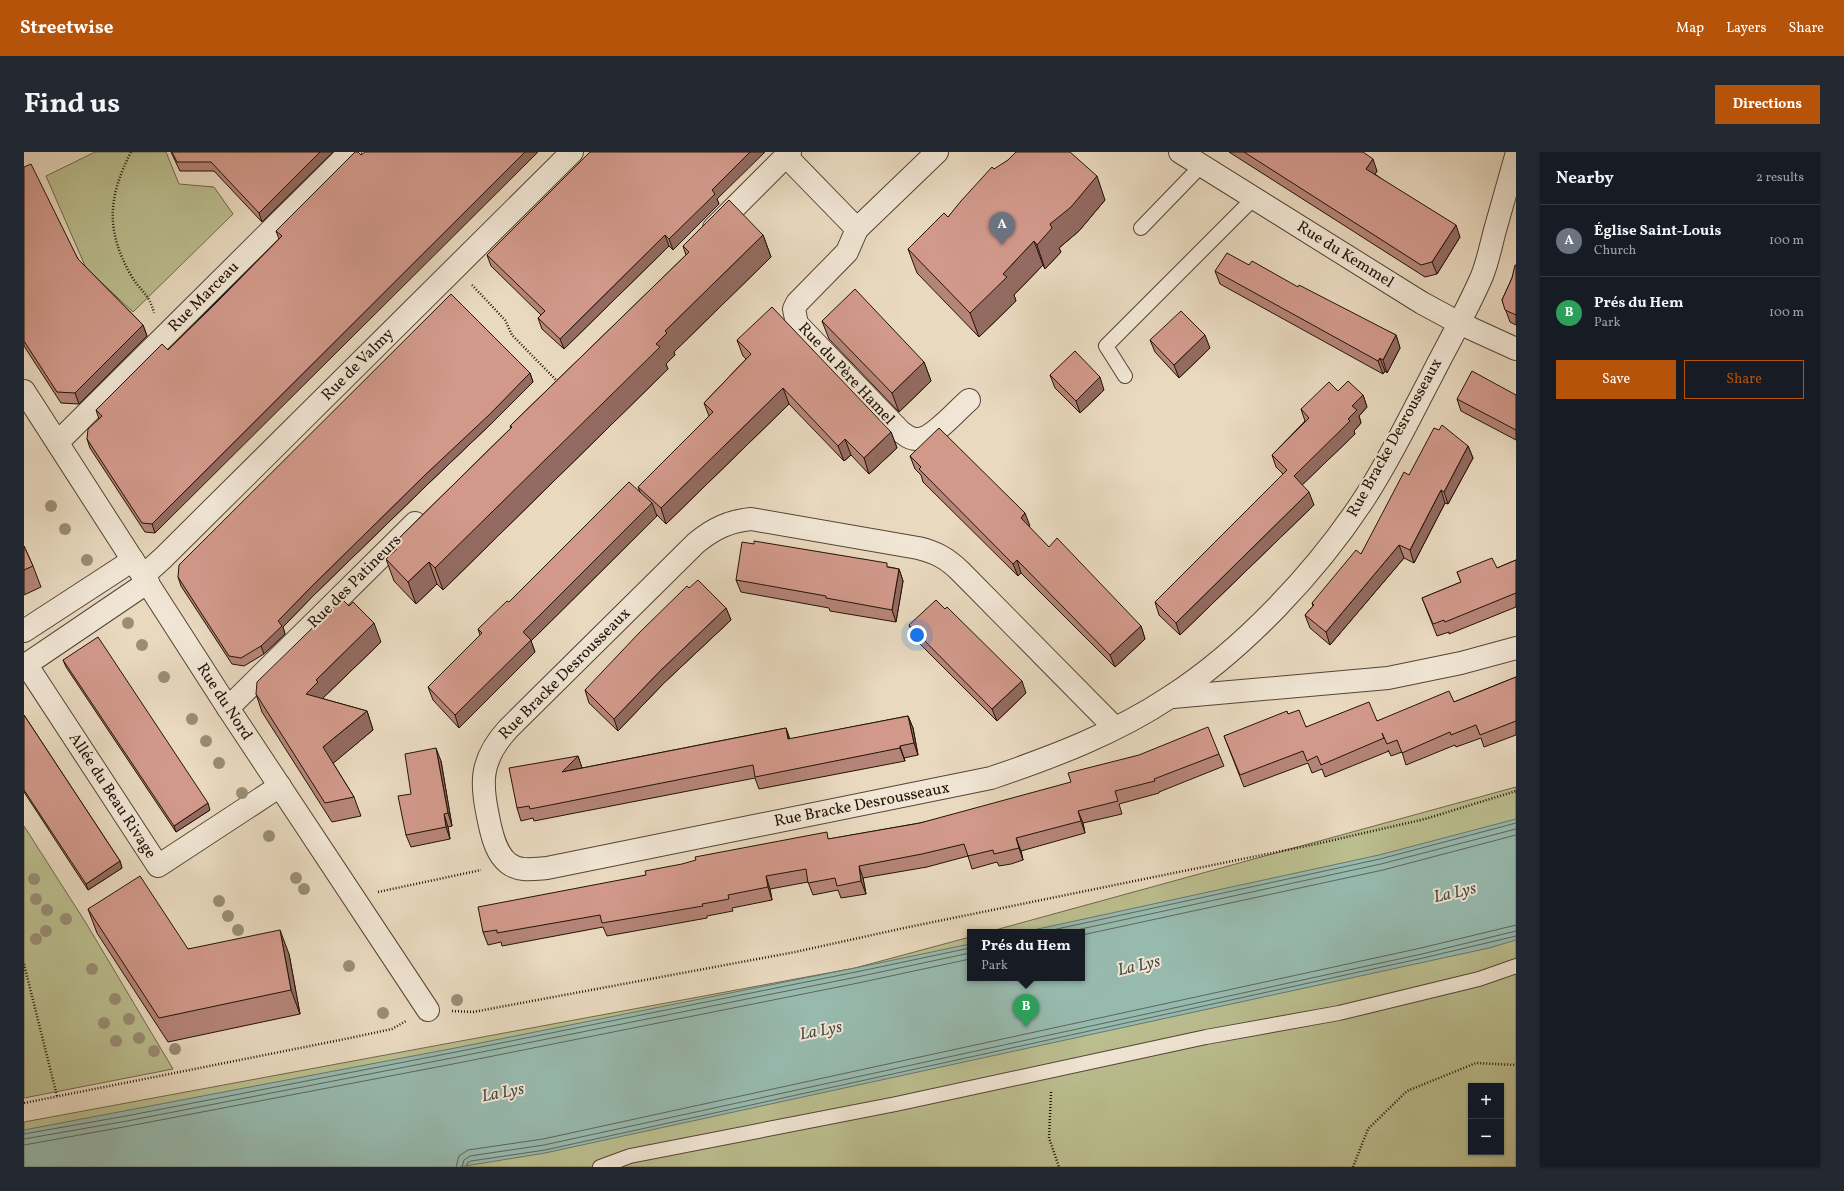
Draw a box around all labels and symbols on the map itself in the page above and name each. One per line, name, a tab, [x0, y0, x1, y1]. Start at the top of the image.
pin: A	[989, 212, 1015, 245]
street label: Rue du Kemmel	[1292, 216, 1398, 294]
street label: Rue Marceau	[164, 257, 244, 337]
street label: Rue du Père Hamel	[793, 318, 899, 430]
street label: Rue de Valmy	[317, 324, 399, 406]
street label: Rue Bracke Desrousseaux	[1342, 355, 1448, 521]
street label: Rue des Patineurs	[303, 530, 407, 634]
street label: Rue Bracke Desrousseaux	[494, 603, 636, 745]
your location	[907, 625, 927, 645]
street label: Rue du Nord	[191, 659, 257, 745]
street label: Allée du Beau Rivage	[63, 729, 161, 863]
street label: Rue Bracke Desrousseaux	[772, 777, 952, 833]
water label: La Lys	[1431, 877, 1479, 909]
water label: La Lys	[1115, 950, 1163, 982]
pin: B	[1013, 994, 1039, 1027]
water label: La Lys	[798, 1016, 844, 1046]
water label: La Lys	[480, 1078, 526, 1108]

